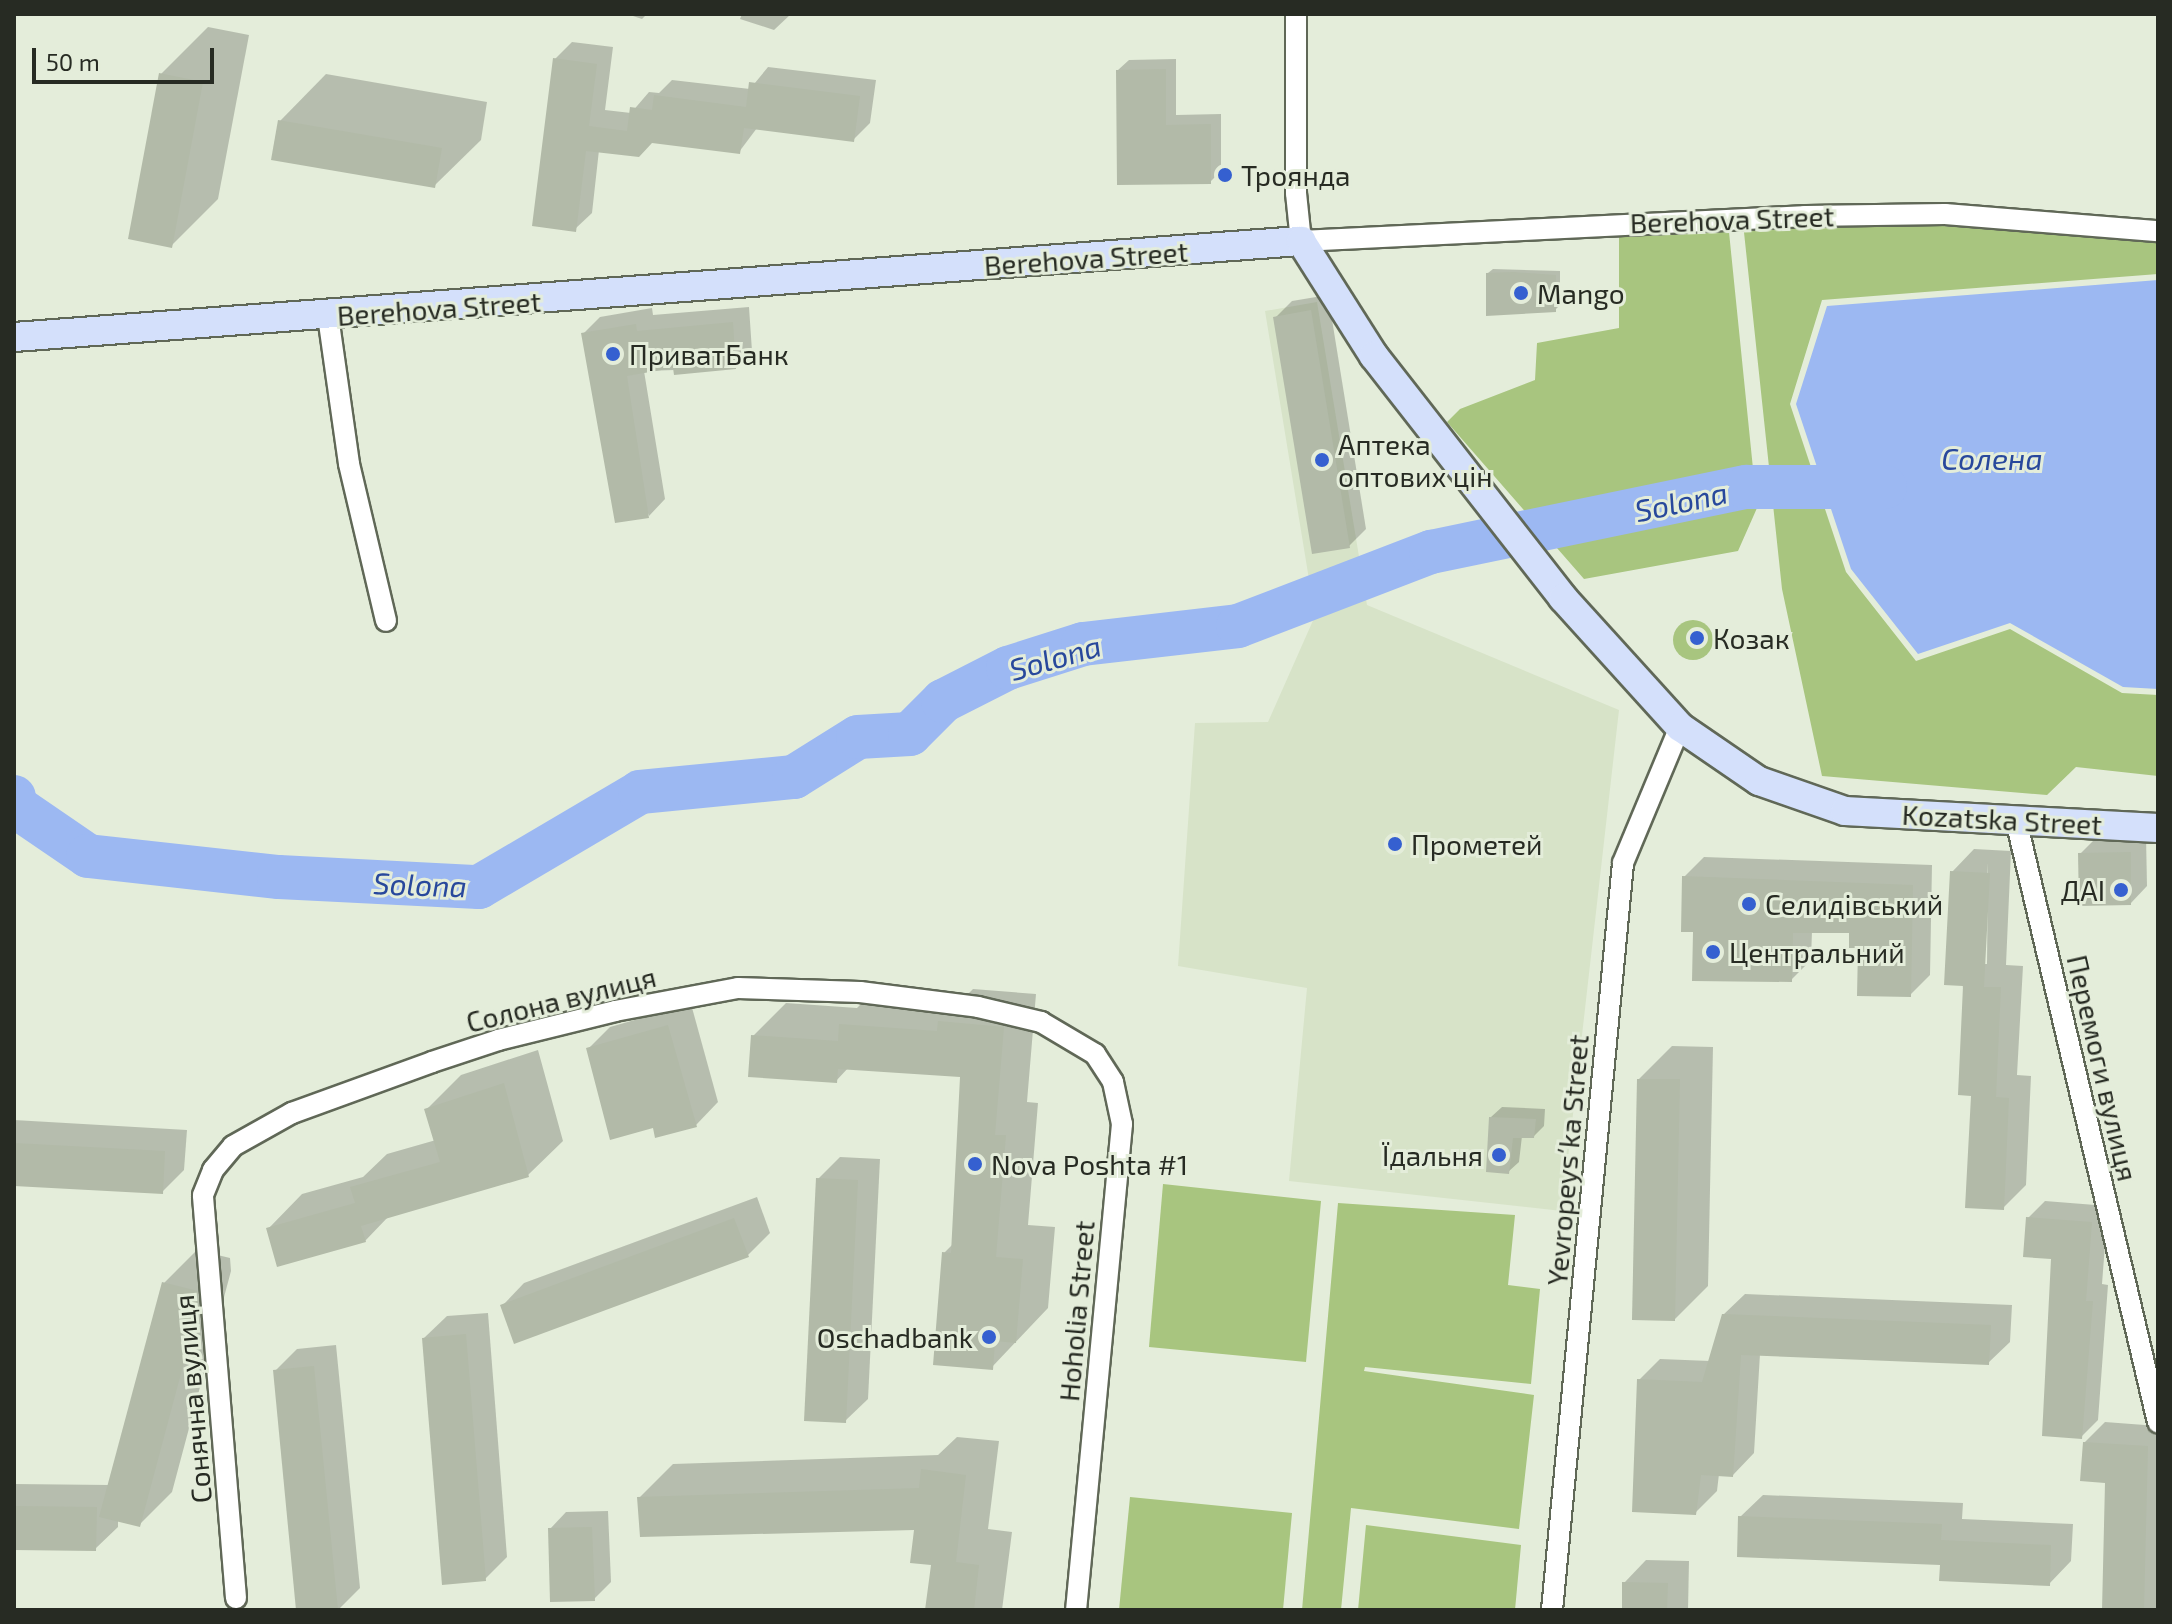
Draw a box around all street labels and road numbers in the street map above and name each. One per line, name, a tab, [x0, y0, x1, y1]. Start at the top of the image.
street label: Berehova Street	[1629, 199, 1835, 239]
street label: Berehova Street	[983, 234, 1189, 282]
street label: Berehova Street	[336, 284, 542, 332]
street label: Kozatska Street	[1901, 797, 2103, 841]
street label: Перемоги вулиця	[2061, 952, 2145, 1184]
street label: Солона вулиця	[463, 959, 659, 1039]
street label: Yevropeysʹka Street	[1539, 1033, 1595, 1287]
street label: Hoholia Street	[1051, 1219, 1101, 1403]
street label: Сонячна вулиця	[166, 1293, 218, 1505]

